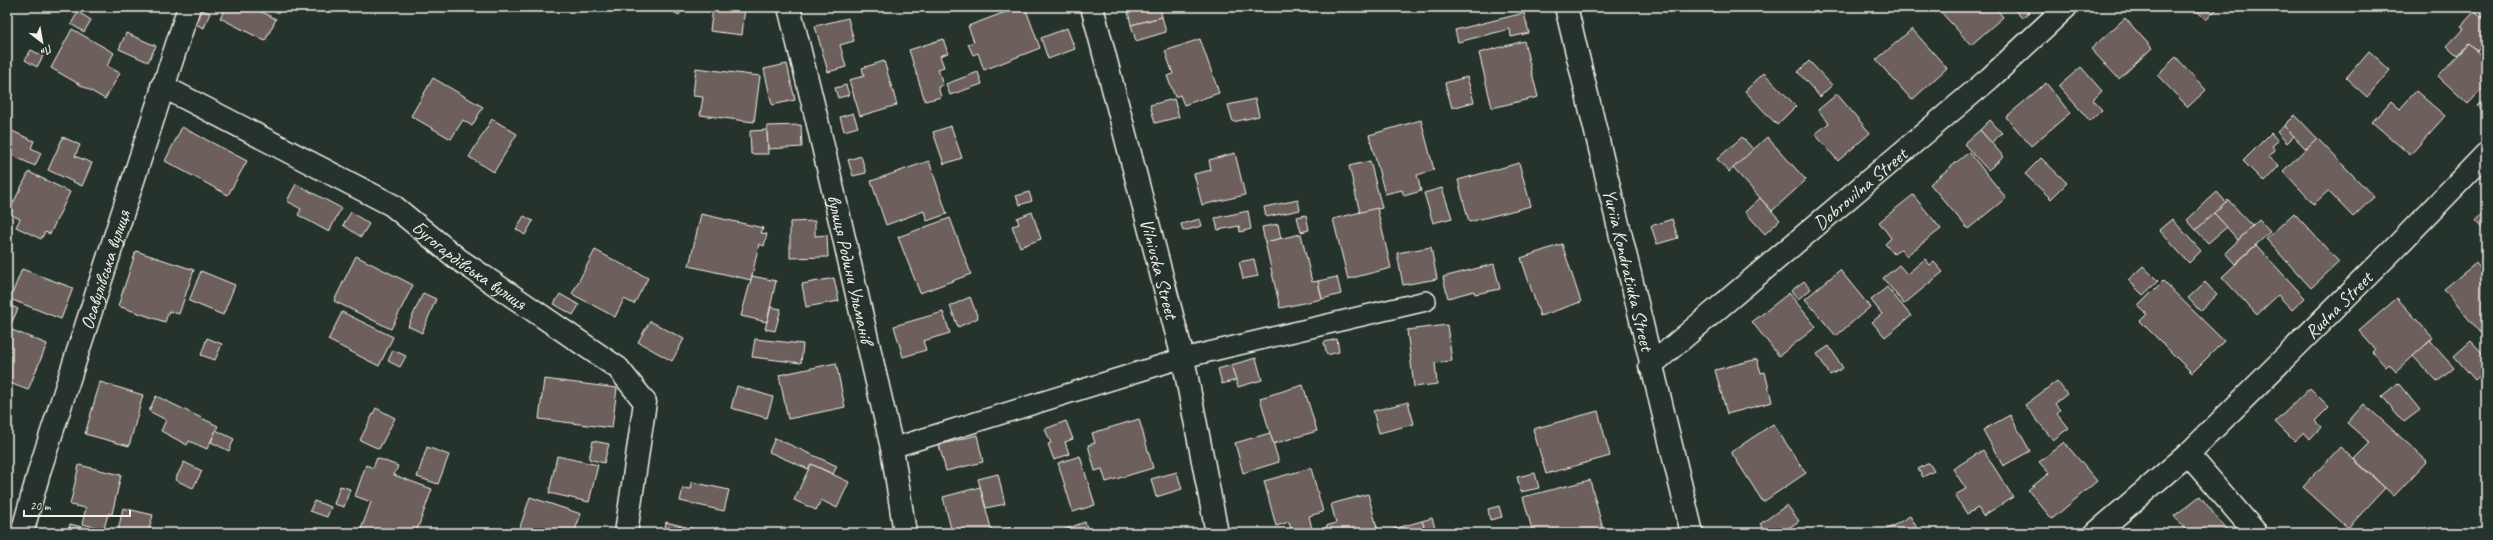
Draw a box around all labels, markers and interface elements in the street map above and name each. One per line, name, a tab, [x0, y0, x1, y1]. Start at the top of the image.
north arrow	[22, 22, 62, 62]
text: Пн	[38, 42, 56, 60]
street label: Dobrovilna Street	[1809, 141, 1914, 235]
street label: Yuriia Kondratiuka Street	[1597, 186, 1659, 355]
street label: вулиця Родини Ульманів	[821, 192, 880, 350]
street label: Осавулівська вулиця	[75, 206, 136, 333]
street label: Бугогардівська вулиця	[407, 215, 532, 316]
street label: Vilniuska Street	[1134, 216, 1184, 323]
street label: Rudna Street	[2300, 265, 2379, 344]
scale bar	[24, 492, 130, 518]
text: 20 m	[30, 498, 52, 514]

